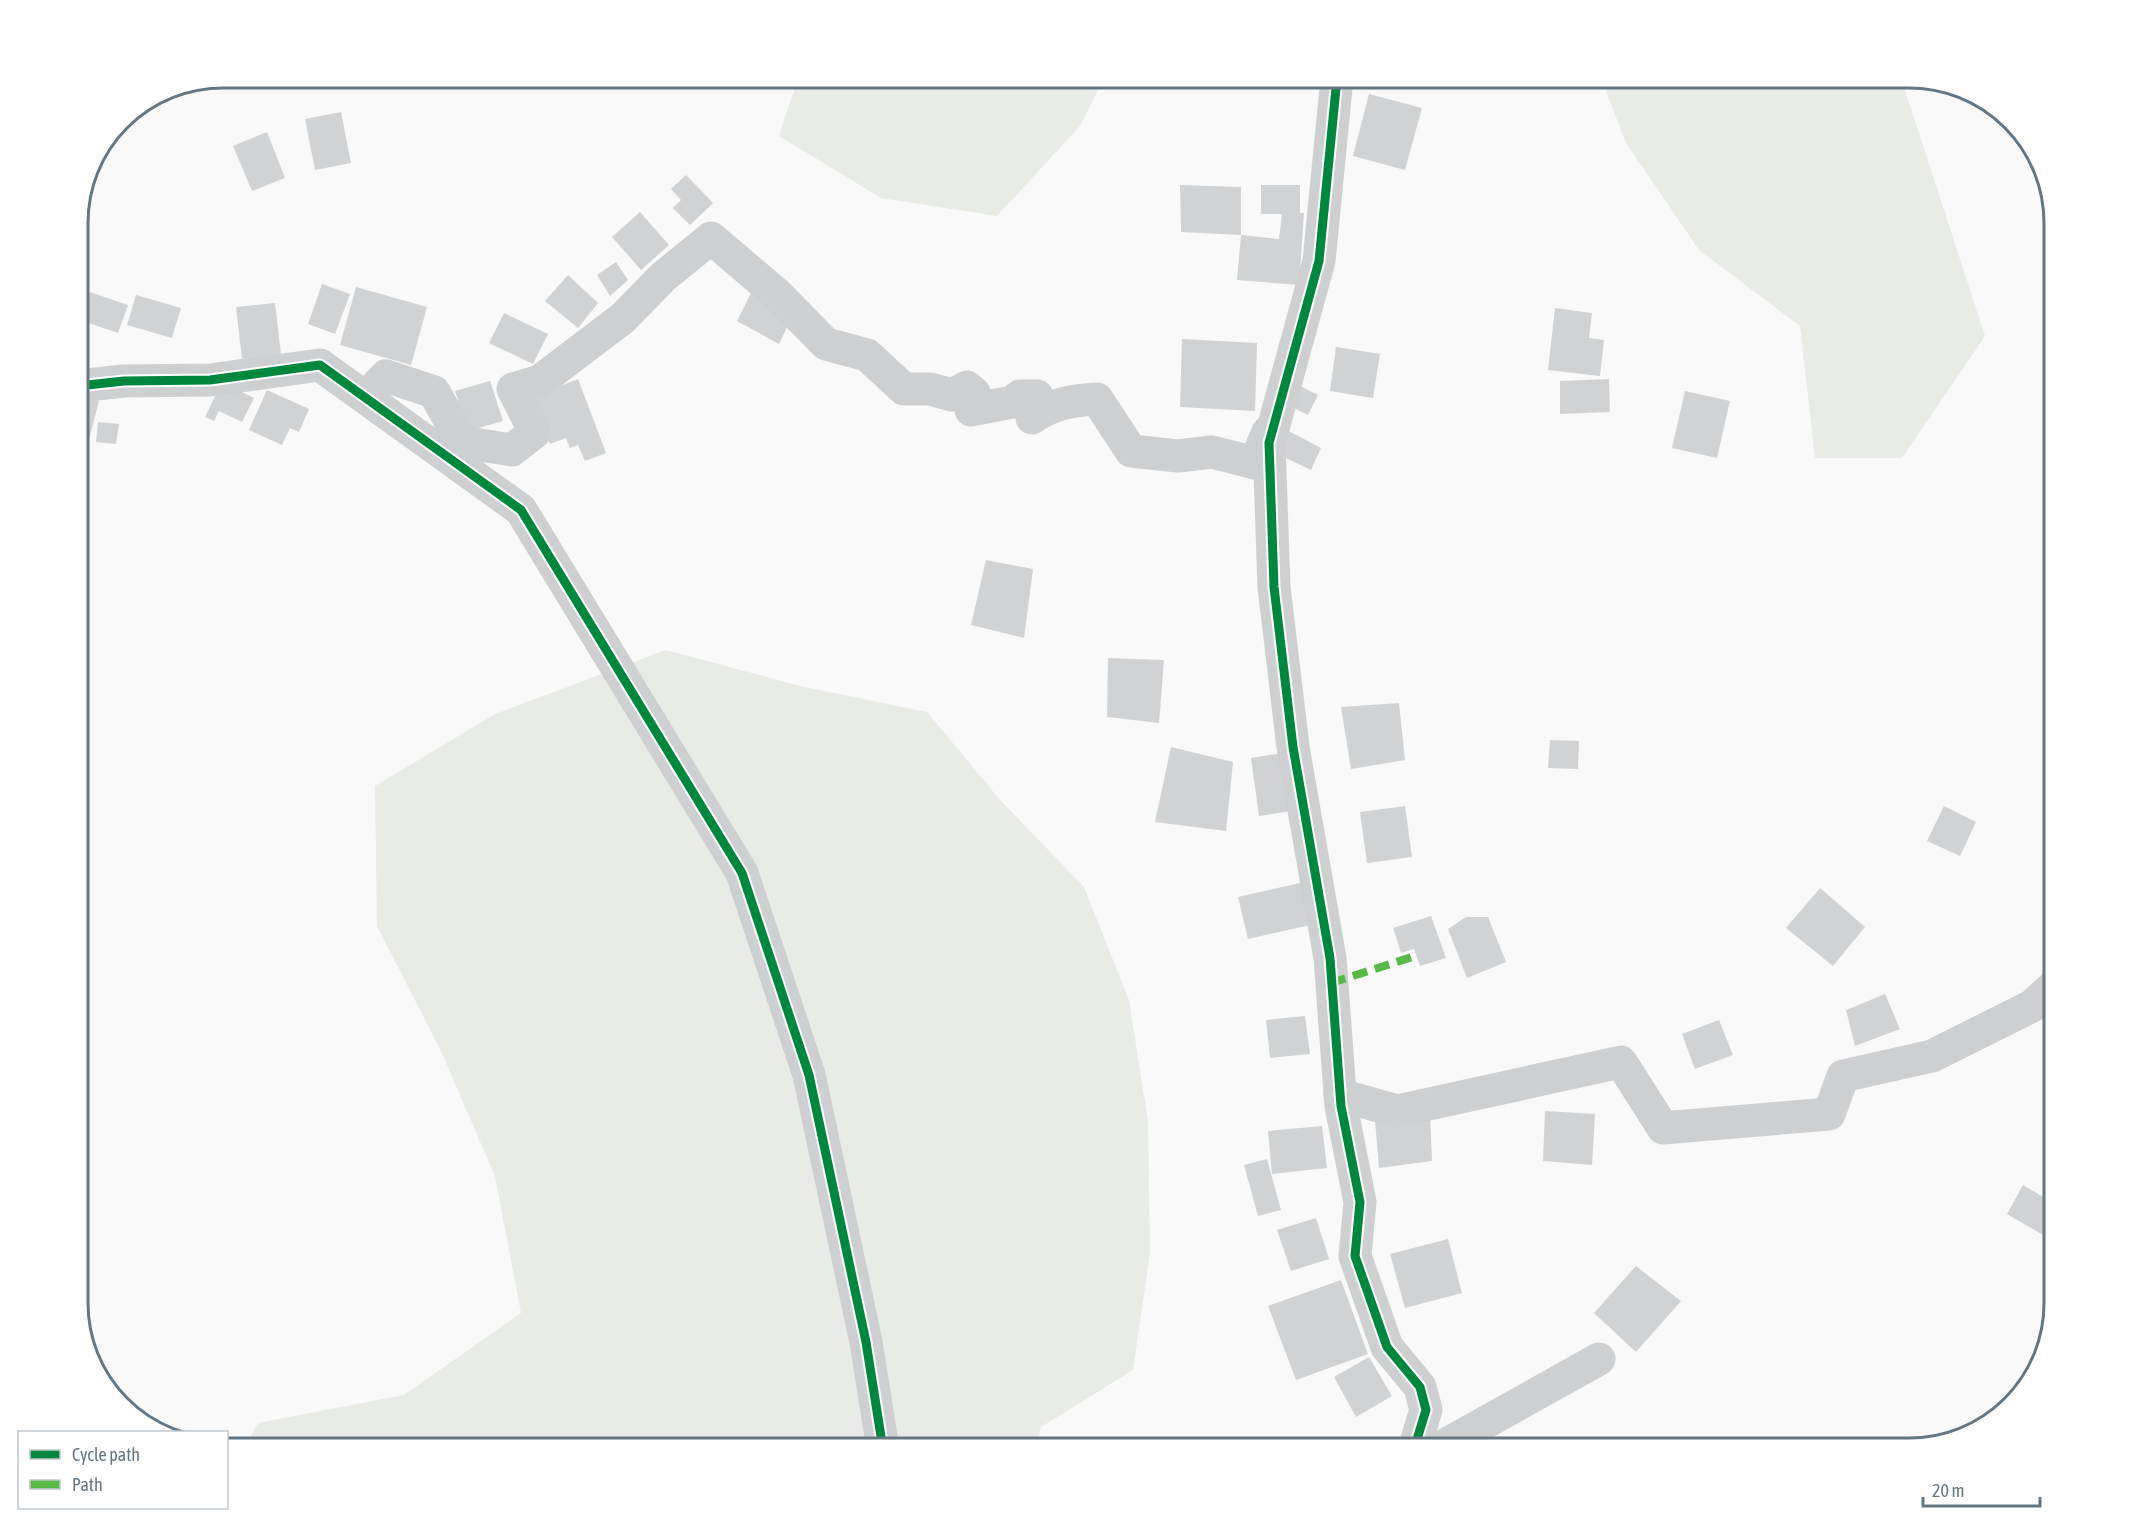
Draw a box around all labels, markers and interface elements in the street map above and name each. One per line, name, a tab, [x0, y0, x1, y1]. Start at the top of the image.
legend	[18, 1431, 228, 1509]
text: Cycle path	[72, 1444, 140, 1465]
scale bar	[1923, 1470, 2040, 1508]
text: Path	[72, 1474, 103, 1495]
text: 20 m	[1932, 1480, 1964, 1501]

